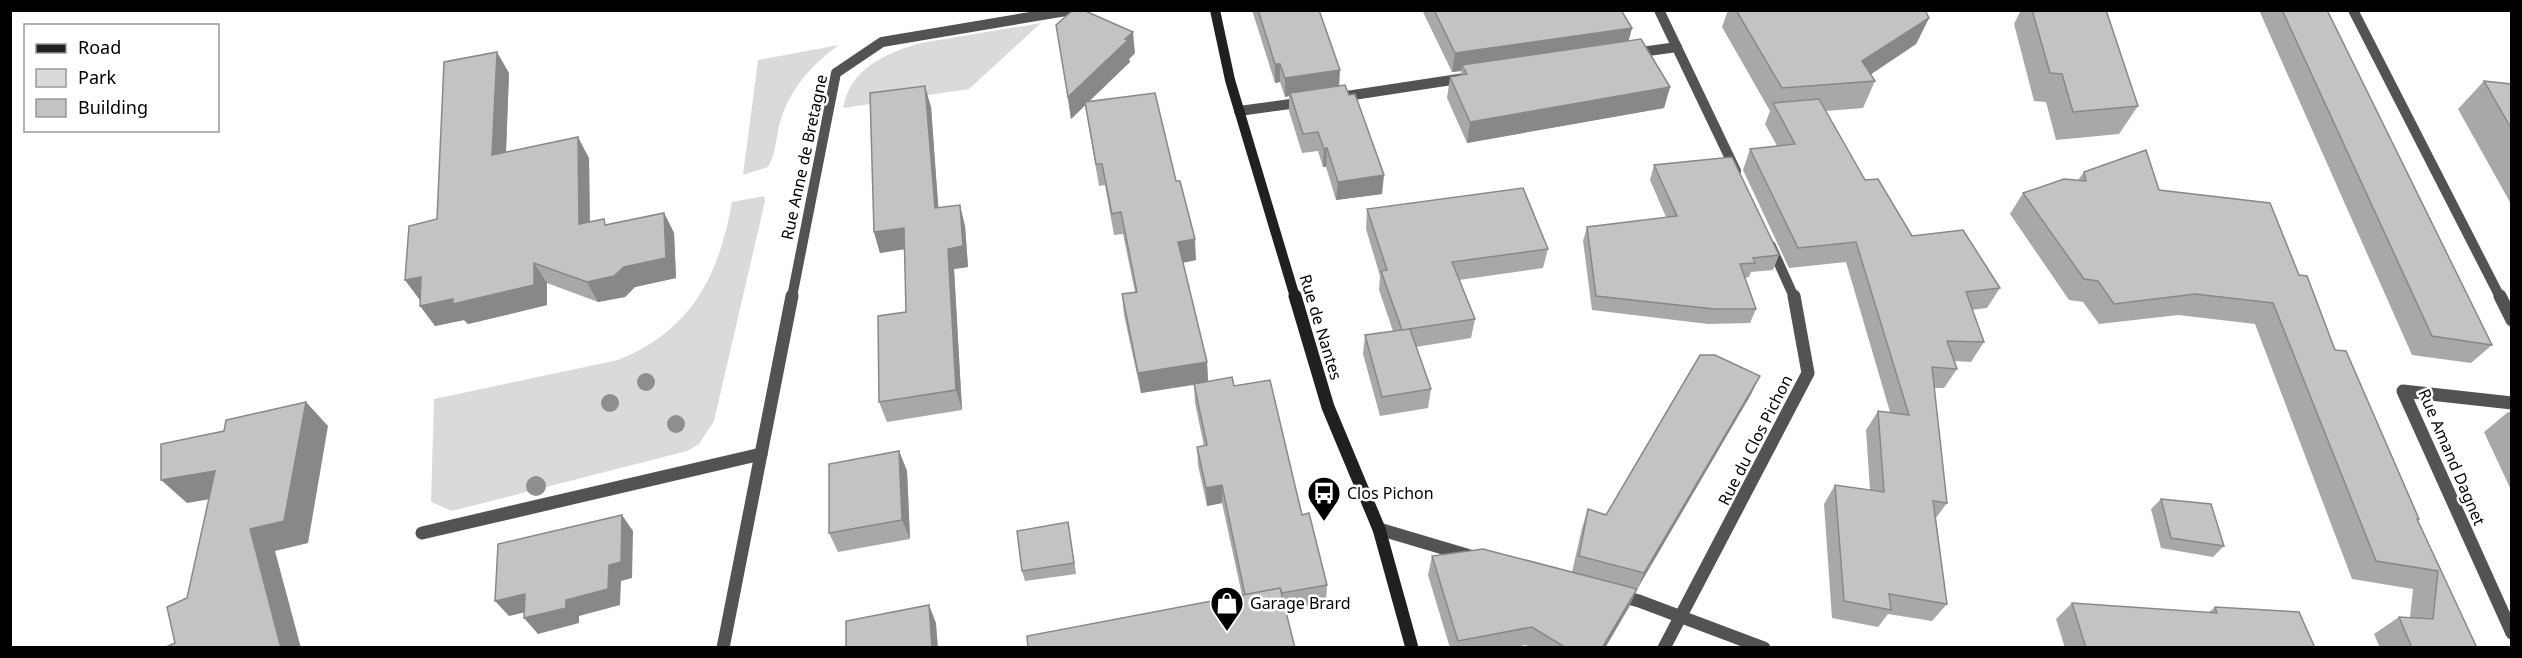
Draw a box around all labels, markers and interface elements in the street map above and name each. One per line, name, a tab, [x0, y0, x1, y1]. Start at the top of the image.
legend	[24, 24, 219, 132]
text: Road	[78, 35, 121, 59]
text: Park	[78, 65, 116, 89]
street label: Rue Anne de Bretagne	[776, 72, 832, 242]
text: Building	[78, 95, 148, 119]
street label: Rue de Nantes	[1294, 271, 1348, 383]
street label: Rue du Clos Pichon	[1713, 371, 1797, 509]
street label: Rue Amand Dagnet	[2413, 385, 2491, 529]
bus stop icon: Clos Pichon	[1306, 475, 1342, 522]
place label: Clos Pichon	[1347, 482, 1434, 504]
shop icon: Garage Brard	[1209, 585, 1245, 632]
place label: Garage Brard	[1250, 592, 1351, 614]

